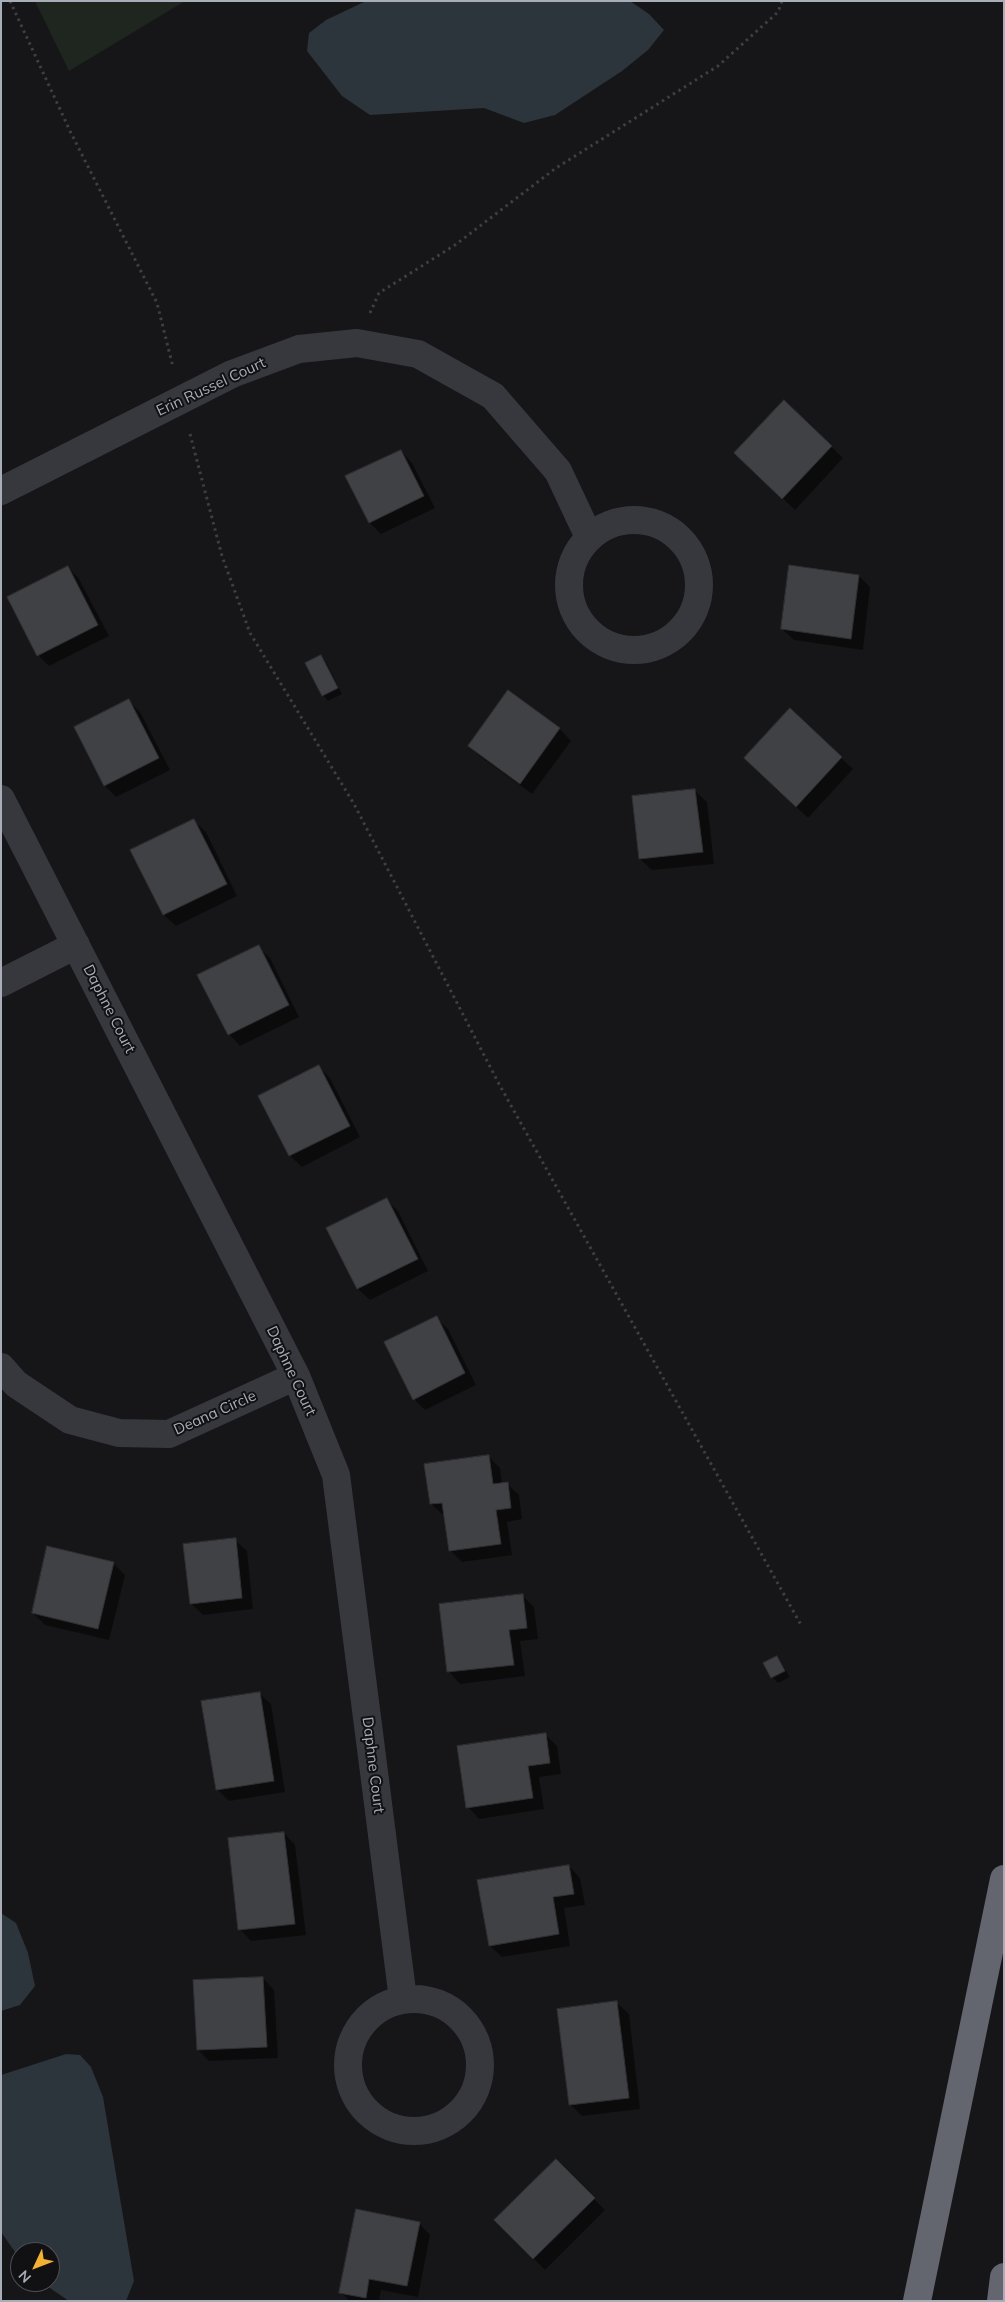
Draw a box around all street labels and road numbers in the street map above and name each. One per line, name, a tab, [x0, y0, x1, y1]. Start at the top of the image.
street label: Erin Russel Court	[154, 354, 268, 420]
street label: Daphne Court	[79, 962, 139, 1056]
street label: Daphne Court	[262, 1323, 320, 1419]
street label: Deana Circle	[171, 1387, 259, 1439]
street label: Daphne Court	[358, 1716, 388, 1814]

